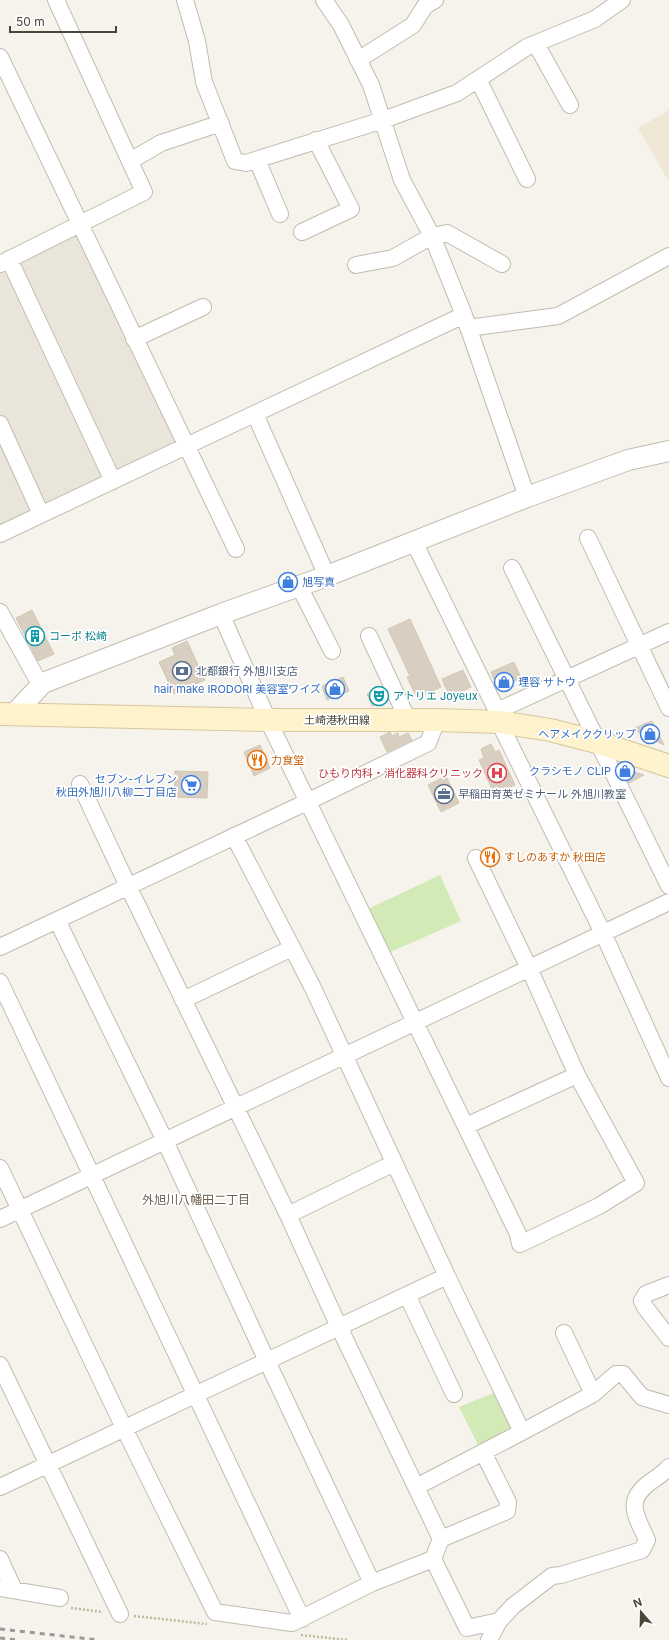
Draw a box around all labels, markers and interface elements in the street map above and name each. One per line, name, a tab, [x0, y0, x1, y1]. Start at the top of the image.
scale bar	[10, 8, 116, 34]
text: 50 m	[16, 14, 45, 29]
shop icon: 旭写真	[277, 571, 299, 593]
place label: 旭写真	[302, 575, 335, 589]
building icon: コーポ 松崎	[24, 625, 46, 647]
place label: コーポ 松崎	[49, 629, 107, 643]
bank icon: 北都銀行 外旭川支店	[171, 660, 193, 682]
place label: 北都銀行 外旭川支店	[196, 664, 298, 678]
shop icon: 理容 サトウ	[493, 671, 515, 693]
place label: 理容 サトウ	[518, 675, 576, 689]
shop icon: hair make IRODORI 美容室ワイズ	[324, 678, 346, 700]
place label: hair make IRODORI 美容室ワイズ	[154, 682, 321, 696]
theatre icon: アトリエ Joyeux	[368, 685, 390, 707]
place label: アトリエ Joyeux	[393, 689, 478, 703]
street label: 土崎港秋田線	[304, 713, 370, 727]
shop icon: ヘアメイククリップ	[639, 723, 661, 745]
place label: ヘアメイククリップ	[538, 727, 636, 741]
restaurant icon: 力食堂	[246, 749, 268, 771]
place label: 力食堂	[271, 753, 304, 767]
shop icon: クラシモノ CLIP	[614, 760, 636, 782]
hospital icon: ひもり内科・消化器科クリニック	[486, 762, 508, 784]
place label: クラシモノ CLIP	[529, 764, 611, 778]
place label: ひもり内科・消化器科クリニック	[318, 766, 483, 780]
place label: セブン-イレブン 秋田外旭川八柳二丁目店	[56, 772, 177, 799]
supermarket icon: セブン-イレブン 秋田外旭川八柳二丁目店	[180, 774, 202, 796]
office icon: 早稲田育英ゼミナール 外旭川教室	[433, 783, 455, 805]
place label: 早稲田育英ゼミナール 外旭川教室	[458, 787, 626, 801]
restaurant icon: すしのあすか 秋田店	[479, 846, 501, 868]
place label: すしのあすか 秋田店	[504, 850, 606, 864]
district label: 外旭川八幡田二丁目	[142, 1192, 250, 1207]
north arrow	[621, 1592, 661, 1632]
text: N	[631, 1595, 644, 1611]

